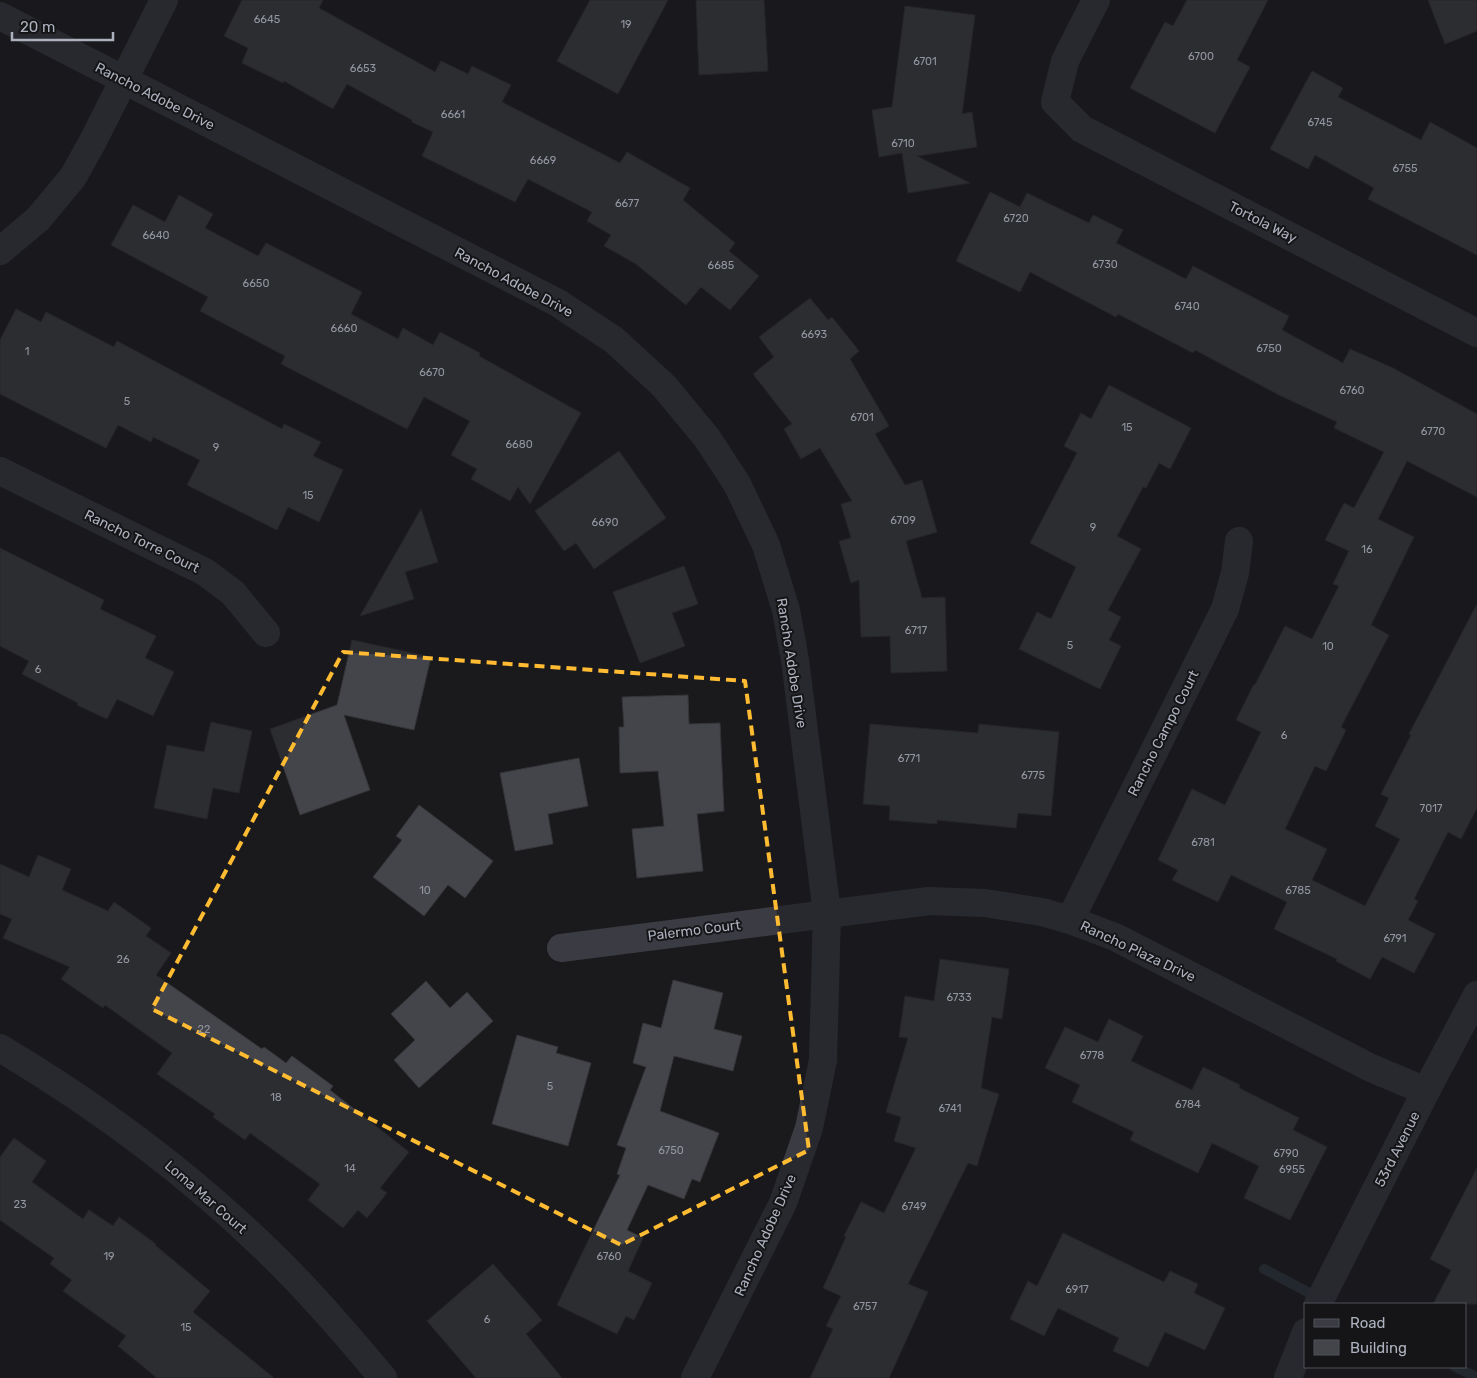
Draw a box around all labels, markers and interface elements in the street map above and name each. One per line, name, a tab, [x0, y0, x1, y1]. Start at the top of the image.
scale bar	[12, 10, 114, 42]
house number: 6645	[254, 13, 281, 26]
text: 20 m	[20, 18, 55, 36]
house number: 19	[620, 18, 632, 31]
house number: 6700	[1188, 50, 1214, 63]
house number: 6701	[913, 55, 937, 68]
street label: Rancho Adobe Drive	[92, 59, 217, 134]
house number: 6653	[350, 62, 377, 75]
house number: 6661	[441, 108, 465, 121]
house number: 6745	[1308, 116, 1333, 129]
house number: 6710	[891, 137, 915, 150]
house number: 6669	[530, 154, 556, 167]
house number: 6755	[1392, 162, 1418, 175]
house number: 6677	[615, 197, 639, 210]
street label: Tortola Way	[1226, 198, 1300, 247]
house number: 6720	[1003, 212, 1029, 225]
house number: 6640	[142, 229, 170, 242]
street label: Rancho Adobe Drive	[452, 244, 576, 321]
house number: 6730	[1092, 258, 1118, 271]
house number: 6685	[708, 259, 735, 272]
house number: 6650	[243, 277, 269, 290]
house number: 6740	[1174, 300, 1200, 313]
house number: 6660	[331, 322, 357, 335]
house number: 6693	[801, 328, 828, 341]
house number: 6750	[1256, 342, 1282, 355]
house number: 1	[25, 345, 29, 358]
house number: 6670	[419, 366, 445, 379]
house number: 6760	[1339, 384, 1365, 397]
house number: 5	[124, 395, 131, 408]
house number: 6701	[850, 411, 874, 424]
house number: 15	[1121, 421, 1133, 434]
house number: 6770	[1421, 425, 1445, 438]
house number: 6680	[505, 438, 533, 451]
house number: 9	[213, 441, 219, 454]
house number: 15	[302, 489, 314, 502]
street label: Rancho Torre Court	[81, 506, 203, 577]
house number: 6709	[890, 514, 916, 527]
house number: 6690	[592, 516, 618, 529]
house number: 9	[1090, 521, 1096, 534]
house number: 16	[1361, 543, 1373, 556]
street label: Rancho Adobe Drive	[773, 597, 810, 730]
house number: 6717	[905, 624, 927, 637]
house number: 5	[1067, 639, 1074, 652]
house number: 10	[1322, 640, 1334, 653]
house number: 6	[35, 663, 42, 676]
street label: Rancho Campo Court	[1124, 667, 1203, 799]
house number: 6	[1281, 729, 1288, 742]
house number: 6771	[898, 752, 920, 765]
house number: 6775	[1021, 769, 1046, 782]
house number: 7017	[1420, 802, 1443, 815]
house number: 6781	[1191, 836, 1215, 849]
house number: 10	[419, 884, 431, 897]
house number: 6785	[1285, 884, 1311, 897]
street label: Palermo Court	[647, 916, 742, 945]
street label: Rancho Plaza Drive	[1077, 917, 1198, 986]
house number: 6791	[1383, 932, 1407, 945]
house number: 26	[116, 953, 130, 966]
house number: 6733	[946, 991, 972, 1004]
house number: 22	[198, 1023, 210, 1036]
house number: 6778	[1080, 1049, 1104, 1062]
house number: 5	[547, 1080, 554, 1093]
house number: 18	[270, 1091, 282, 1104]
house number: 6784	[1175, 1098, 1201, 1111]
house number: 6741	[939, 1102, 961, 1115]
street label: 53rd Avenue	[1371, 1109, 1424, 1190]
house number: 6750	[658, 1144, 684, 1157]
house number: 6790	[1273, 1147, 1299, 1160]
street label: Loma Mar Court	[161, 1157, 251, 1238]
house number: 14	[344, 1162, 356, 1175]
house number: 6955	[1279, 1163, 1306, 1176]
street label: Rancho Adobe Drive	[731, 1171, 800, 1299]
house number: 23	[13, 1198, 27, 1211]
house number: 6749	[902, 1200, 926, 1213]
house number: 19	[103, 1250, 115, 1263]
house number: 6760	[596, 1250, 622, 1263]
house number: 6917	[1065, 1283, 1089, 1296]
house number: 6757	[853, 1300, 877, 1313]
legend	[1304, 1303, 1467, 1368]
house number: 6	[484, 1313, 491, 1326]
text: Road	[1350, 1314, 1386, 1332]
house number: 15	[180, 1321, 192, 1334]
text: Building	[1350, 1339, 1407, 1357]

